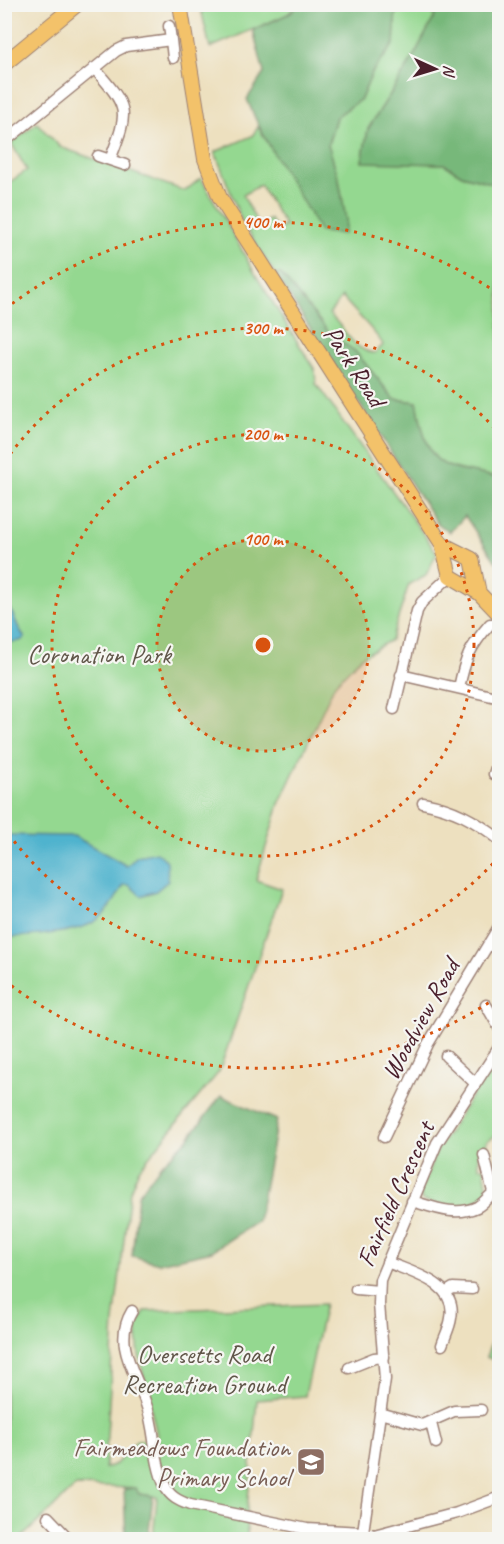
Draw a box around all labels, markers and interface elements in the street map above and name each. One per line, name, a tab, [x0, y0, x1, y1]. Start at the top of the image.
north arrow	[405, 39, 465, 99]
text: N	[438, 64, 459, 79]
text: 400 m	[244, 211, 284, 233]
text: 300 m	[244, 317, 284, 339]
street label: Park Road	[316, 319, 395, 416]
text: 200 m	[244, 423, 284, 445]
text: 100 m	[244, 528, 284, 550]
centre of rings	[253, 635, 273, 655]
park label: Coronation Park	[27, 638, 173, 671]
street label: Woodview Road	[374, 950, 469, 1085]
street label: Fairfield Crescent	[349, 1114, 443, 1272]
park label: Oversetts Road Recreation Ground	[122, 1338, 289, 1401]
place label: Fairmeadows Foundation Primary School	[73, 1431, 295, 1494]
school or university icon: Fairmeadows Foundation Primary School	[295, 1446, 327, 1478]

